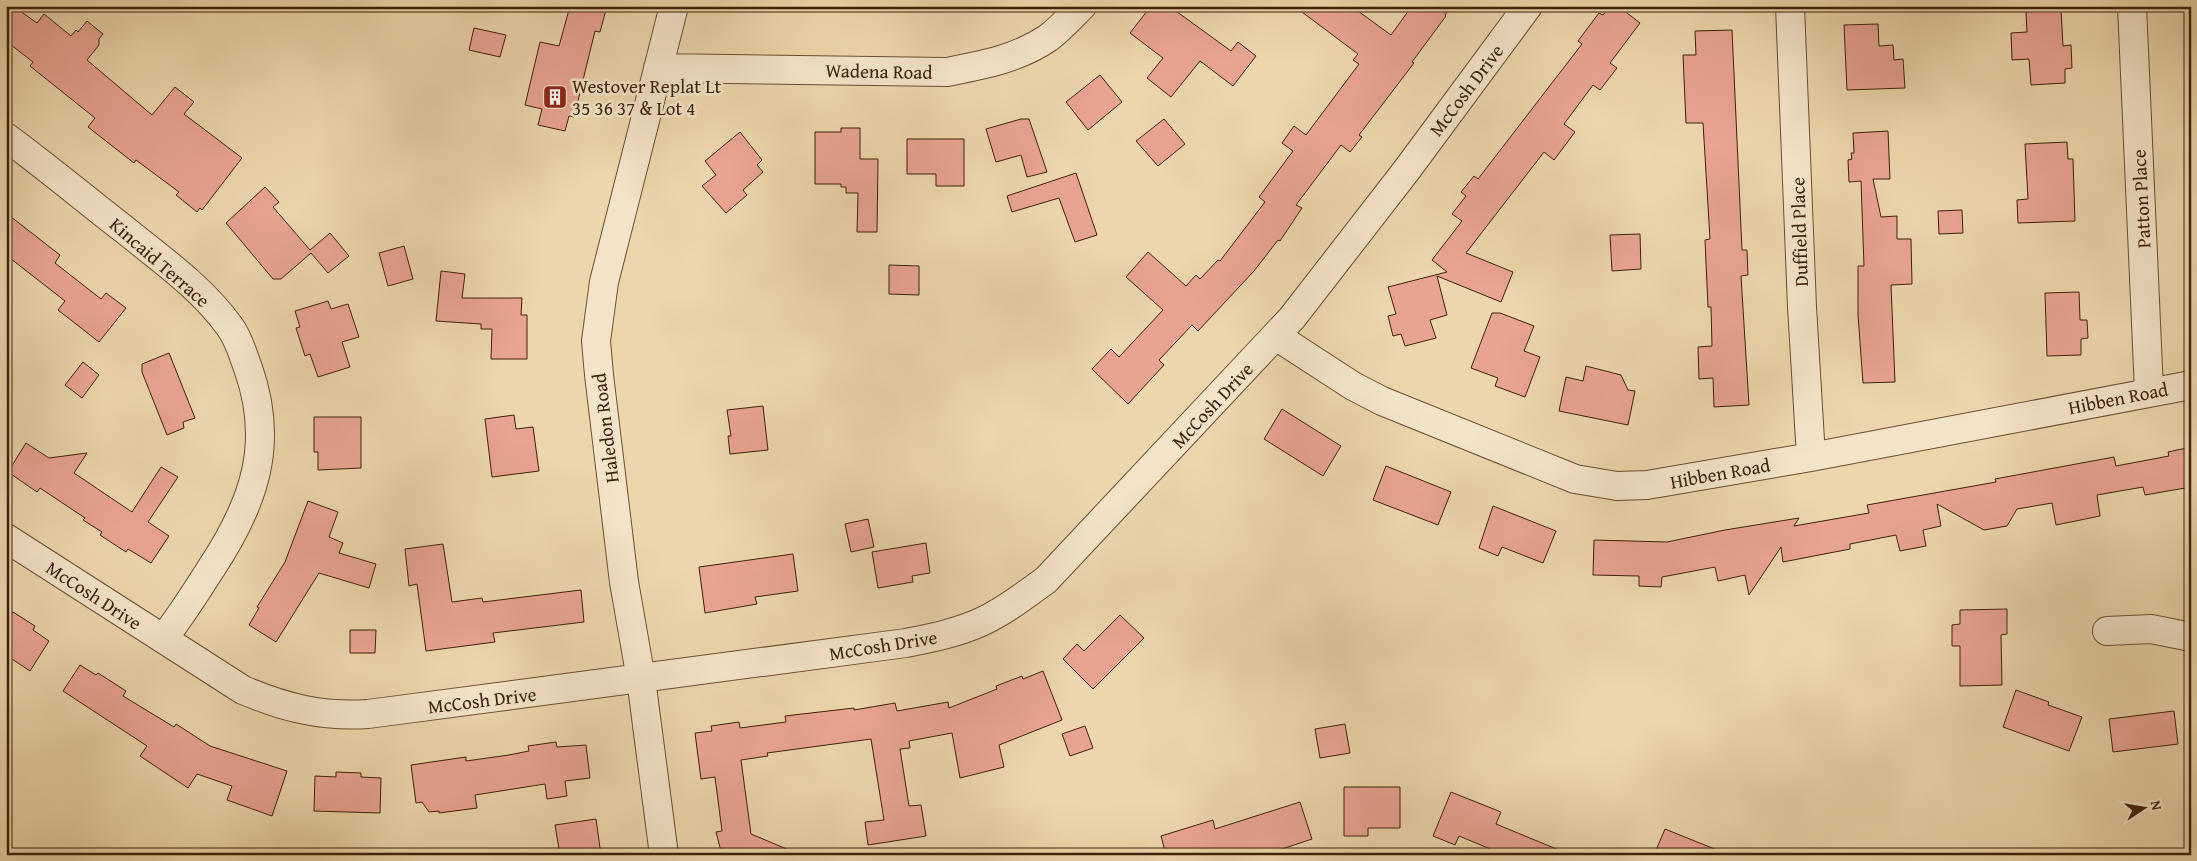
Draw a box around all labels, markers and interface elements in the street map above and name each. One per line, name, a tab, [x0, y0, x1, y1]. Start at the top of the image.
street label: McCosh Drive	[1422, 38, 1510, 142]
street label: Wadena Road	[825, 56, 934, 86]
place label: Westover Replat Lt 35 36 37 & Lot 4	[572, 72, 721, 122]
building icon: Westover Replat Lt 35 36 37 & Lot 4	[542, 84, 568, 110]
street label: Patton Place	[2124, 149, 2158, 249]
street label: Duffield Place	[1783, 177, 1815, 287]
street label: Kincaid Terrace	[104, 210, 216, 314]
street label: McCosh Drive	[1165, 356, 1259, 454]
street label: Haledon Road	[584, 371, 626, 484]
street label: Hibben Road	[2066, 374, 2171, 421]
street label: Hibben Road	[1668, 450, 1773, 496]
street label: McCosh Drive	[41, 554, 147, 636]
street label: McCosh Drive	[827, 623, 939, 667]
street label: McCosh Drive	[426, 679, 538, 721]
north arrow	[2120, 784, 2170, 834]
text: N	[2146, 799, 2168, 813]

